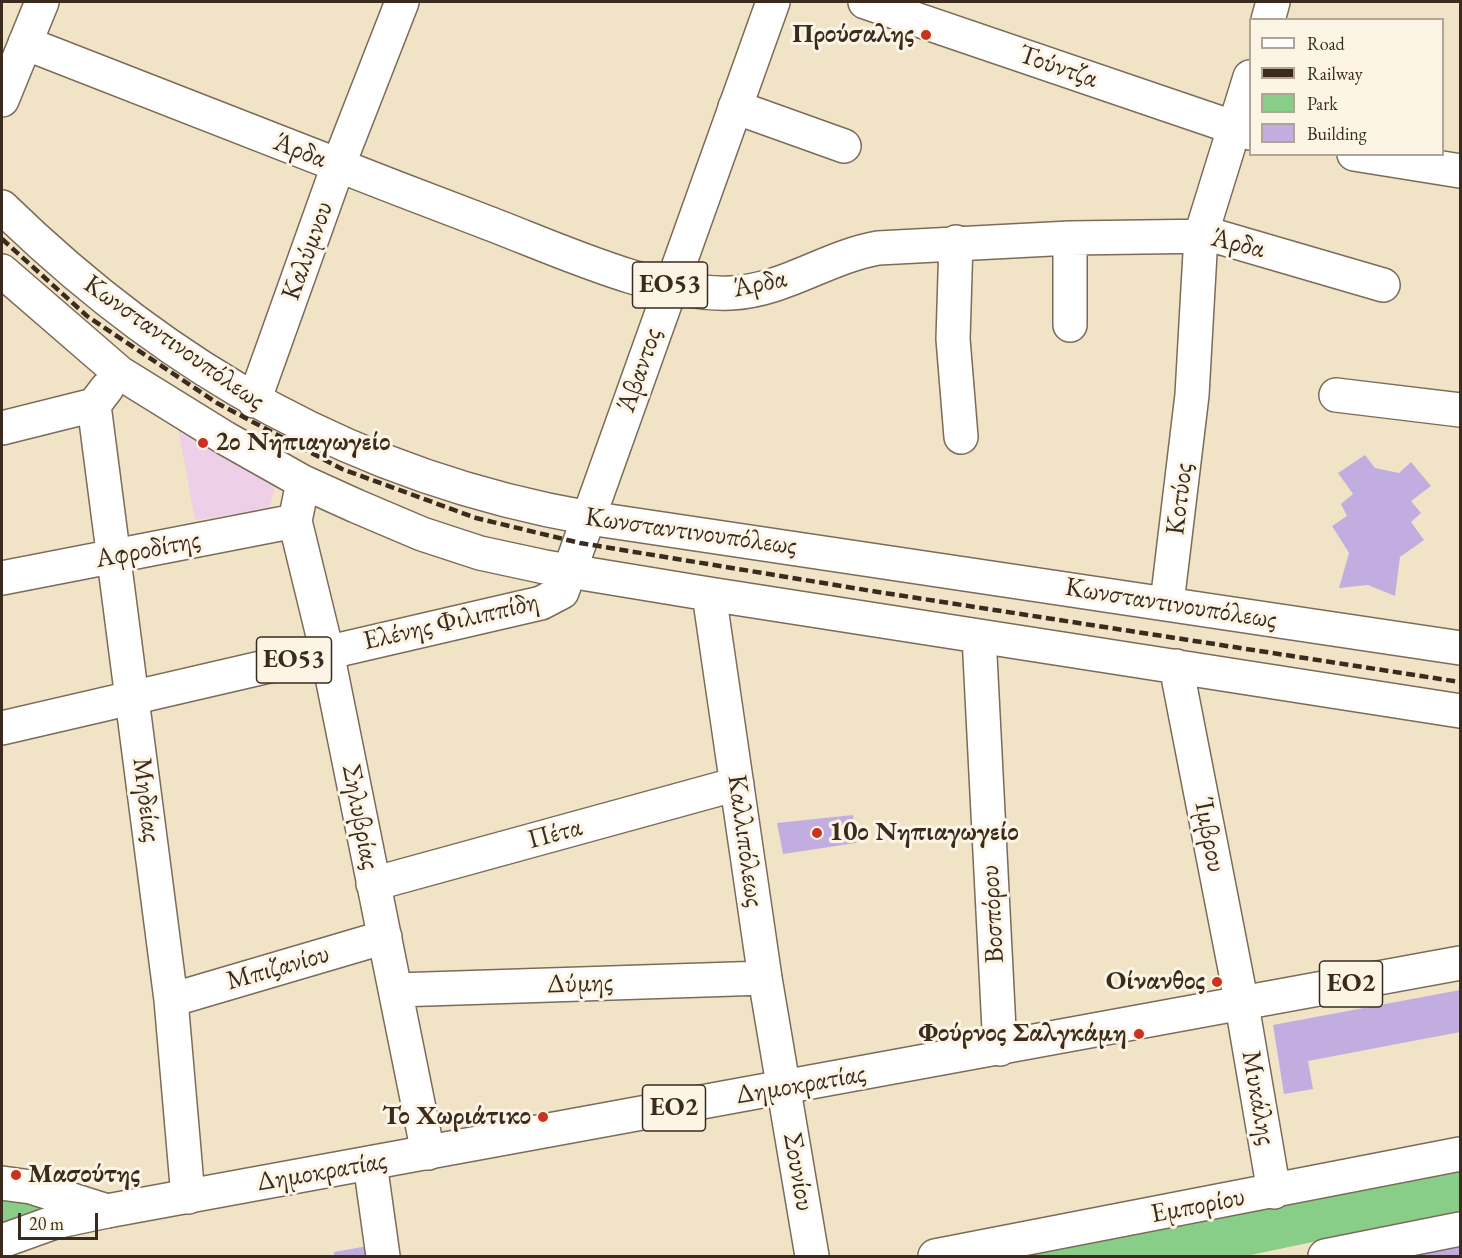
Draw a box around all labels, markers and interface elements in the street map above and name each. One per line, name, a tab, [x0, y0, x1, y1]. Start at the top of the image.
legend	[1249, 18, 1444, 156]
place label: Προύσαλης	[792, 19, 914, 51]
marker: Προύσαλης	[919, 28, 933, 42]
text: Road	[1307, 32, 1345, 55]
street label: Τούντζα	[1014, 38, 1102, 96]
text: Railway	[1307, 62, 1363, 85]
text: Park	[1307, 92, 1338, 115]
text: Building	[1307, 122, 1367, 145]
street label: Άρδα	[269, 126, 331, 176]
street label: Καλύμνου	[275, 197, 341, 305]
street label: Άρδα	[1208, 222, 1268, 266]
road number: ΕΟ53	[632, 262, 708, 308]
street label: Άρδα	[730, 263, 790, 305]
street label: Κωνσταντινουπόλεως	[77, 268, 271, 418]
street label: Άβαντος	[611, 324, 669, 416]
place label: 2ο Νηπιαγωγείο	[215, 427, 391, 459]
marker: 2ο Νηπιαγωγείο	[196, 436, 210, 450]
street label: Κοτύος	[1160, 461, 1200, 537]
street label: Κωνσταντινουπόλεως	[583, 501, 799, 563]
street label: Αφροδίτης	[93, 524, 203, 576]
street label: Κωνσταντινουπόλεως	[1063, 571, 1279, 637]
street label: Ελένης Φιλιππίδη	[360, 586, 542, 658]
road number: ΕΟ53	[256, 637, 332, 683]
street label: Μηδείας	[125, 756, 167, 844]
street label: Σηλυβρίας	[334, 762, 386, 872]
street label: Καλλιπόλεως	[720, 773, 770, 909]
street label: Ίμβρου	[1186, 795, 1232, 875]
street label: Πέτα	[524, 811, 586, 857]
place label: 10ο Νηπιαγωγείο	[829, 817, 1019, 849]
marker: 10ο Νηπιαγωγείο	[810, 826, 824, 840]
street label: Βοσπόρου	[974, 864, 1012, 964]
street label: Μπιζανίου	[223, 938, 333, 998]
road number: ΕΟ2	[1320, 961, 1382, 1007]
place label: Οίνανθος	[1106, 966, 1205, 998]
street label: Δύμης	[546, 967, 614, 1001]
marker: Οίνανθος	[1210, 975, 1224, 989]
place label: Φούρνος Σαλγκάμη	[918, 1018, 1127, 1050]
marker: Φούρνος Σαλγκάμη	[1132, 1027, 1146, 1041]
street label: Μυκάλης	[1234, 1048, 1282, 1148]
street label: Δημοκρατίας	[734, 1058, 868, 1112]
road number: ΕΟ2	[642, 1085, 706, 1131]
place label: Το Χωριάτικο	[382, 1101, 531, 1133]
marker: Το Χωριάτικο	[536, 1110, 550, 1124]
street label: Σουνίου	[775, 1130, 821, 1214]
street label: Δημοκρατίας	[255, 1145, 389, 1199]
place label: Μασούτης	[28, 1159, 140, 1191]
marker: Μασούτης	[9, 1168, 23, 1182]
street label: Εμπορίου	[1148, 1181, 1248, 1231]
scale bar	[21, 1201, 100, 1239]
text: 20 m	[29, 1212, 64, 1235]

